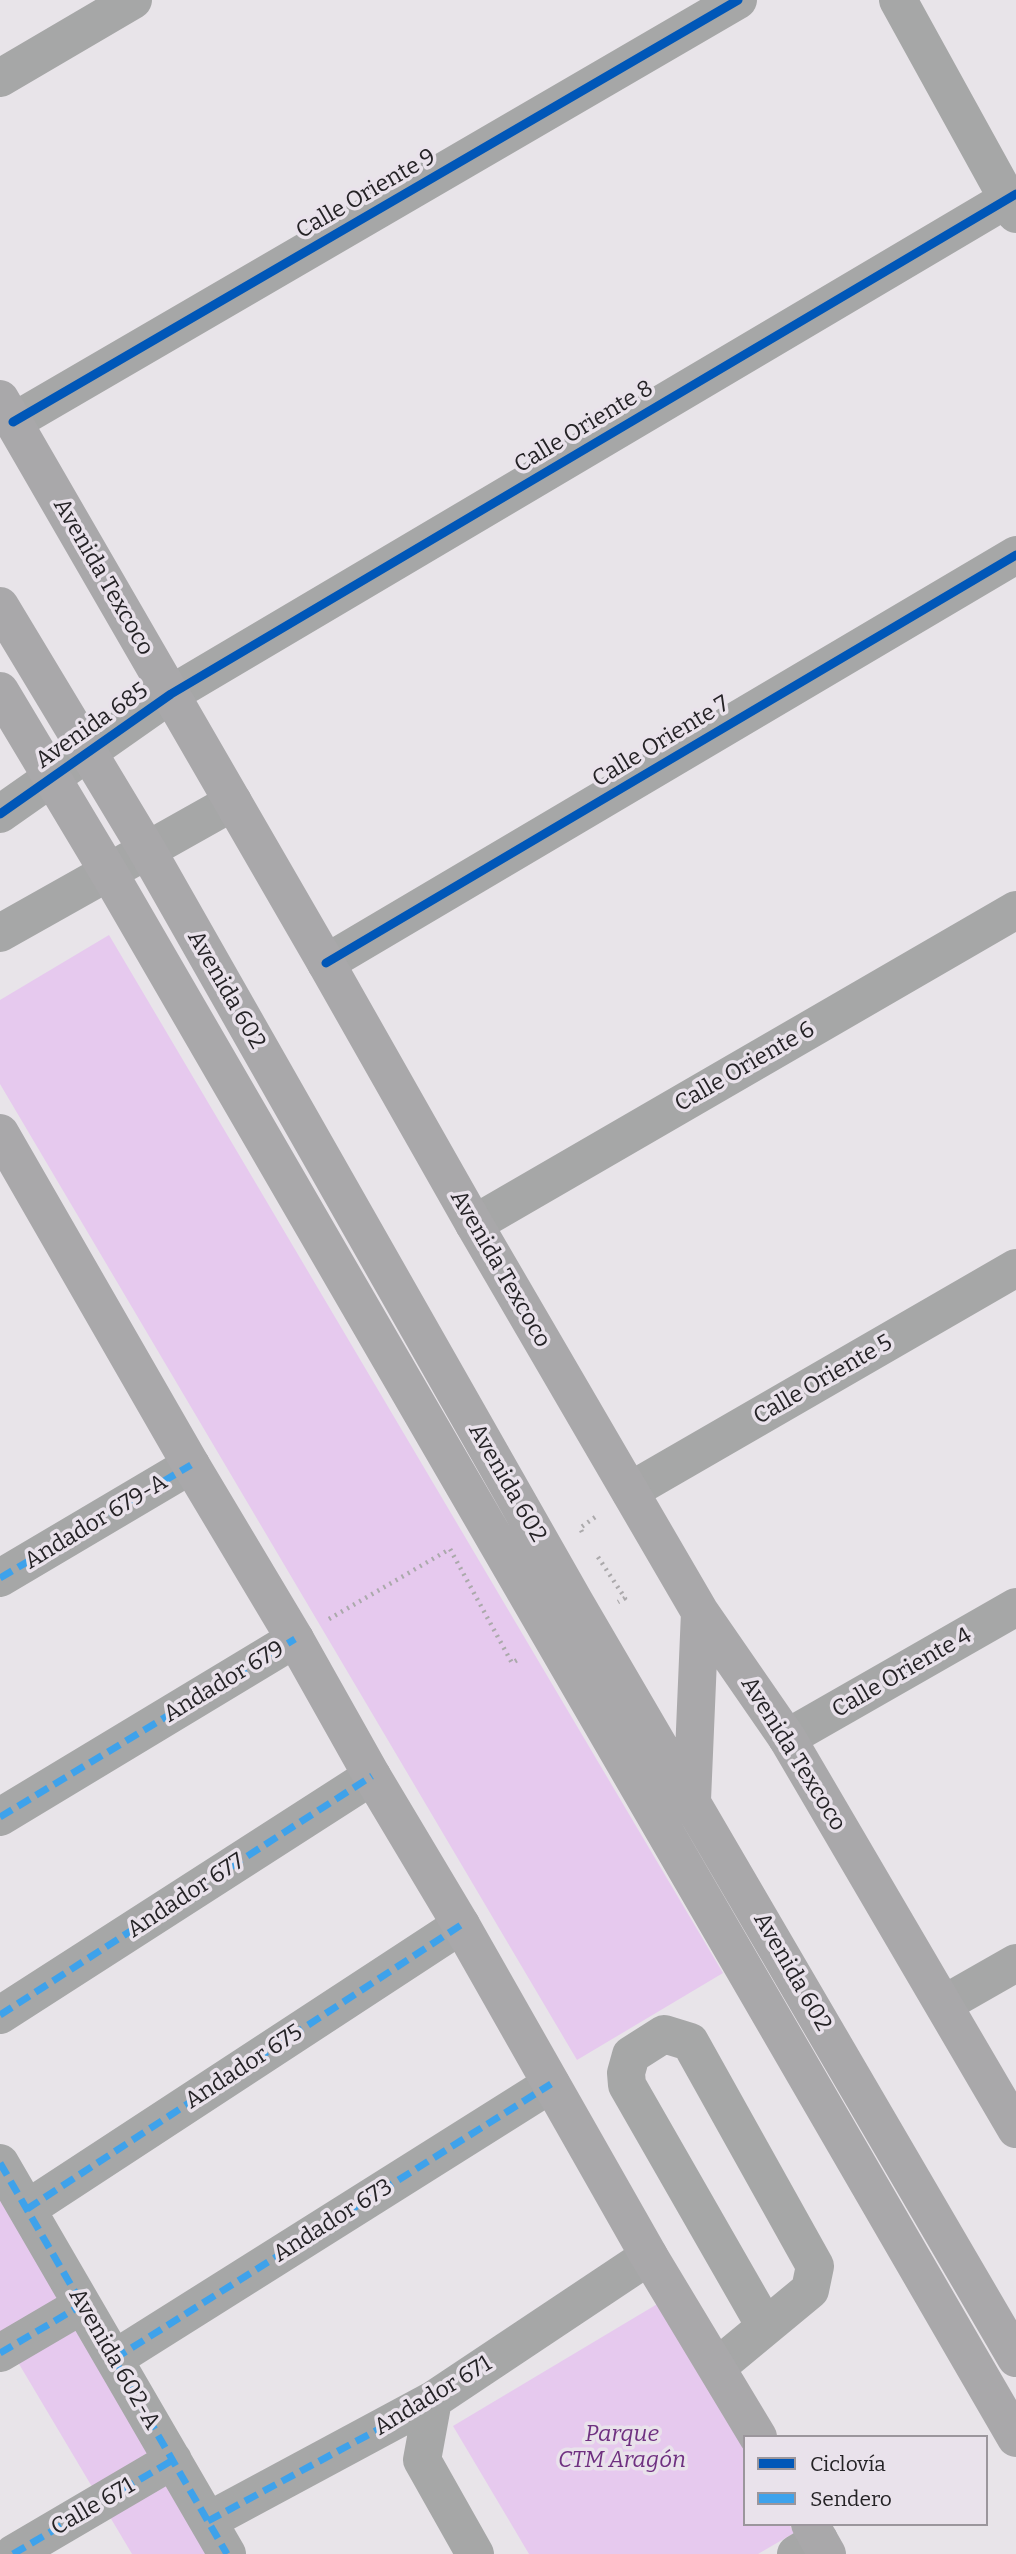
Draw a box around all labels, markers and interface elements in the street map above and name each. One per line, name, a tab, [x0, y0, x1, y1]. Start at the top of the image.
street label: Calle Oriente 9	[291, 143, 441, 245]
street label: Calle Oriente 8	[510, 375, 658, 479]
street label: Avenida Texcoco	[47, 494, 159, 660]
street label: Avenida 685	[30, 677, 154, 775]
street label: Calle Oriente 7	[588, 690, 734, 794]
street label: Avenida 602	[181, 926, 271, 1054]
street label: Calle Oriente 6	[670, 1016, 820, 1118]
street label: Avenida Texcoco	[444, 1186, 556, 1352]
street label: Calle Oriente 5	[749, 1329, 897, 1431]
street label: Avenida 602	[462, 1419, 552, 1547]
street label: Andador 679-A	[19, 1468, 173, 1576]
street label: Calle Oriente 4	[827, 1622, 977, 1724]
street label: Andador 679	[159, 1635, 289, 1729]
street label: Avenida Texcoco	[734, 1672, 852, 1836]
street label: Andador 677	[122, 1848, 250, 1944]
street label: Avenida 602	[747, 1908, 837, 2036]
street label: Andador 675	[180, 2019, 308, 2115]
street label: Andador 673	[268, 2173, 398, 2269]
street label: Avenida 602-A	[62, 2284, 166, 2434]
street label: Andador 671	[369, 2350, 497, 2442]
park label: Parque CTM Aragón	[558, 2421, 686, 2475]
legend	[743, 2435, 988, 2526]
text: Ciclovía	[810, 2451, 886, 2477]
street label: Calle 671	[46, 2472, 140, 2542]
text: Sendero	[810, 2486, 892, 2512]

